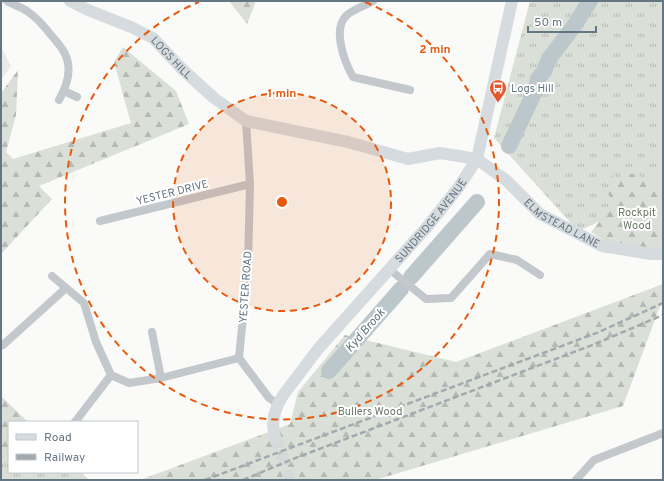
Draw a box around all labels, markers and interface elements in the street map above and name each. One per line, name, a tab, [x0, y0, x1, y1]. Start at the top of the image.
scale bar	[528, 8, 596, 34]
text: 50 m	[534, 15, 562, 31]
street label: LOGS HILL	[147, 34, 195, 83]
text: 2 min	[419, 42, 451, 58]
bus stop icon: Logs Hill	[488, 78, 508, 103]
place label: Logs Hill	[511, 82, 554, 96]
text: 1 min	[268, 86, 296, 102]
street label: SUNDRIDGE AVENUE	[392, 176, 470, 266]
street label: YESTER DRIVE	[135, 177, 210, 209]
centre of rings	[275, 195, 289, 209]
street label: ELMSTEAD LANE	[521, 196, 602, 252]
park label: Rockpit Wood	[618, 206, 656, 233]
street label: YESTER ROAD	[237, 251, 255, 324]
water label: Kyd Brook	[342, 305, 390, 356]
park label: Bullers Wood	[338, 405, 402, 419]
legend	[8, 421, 138, 473]
text: Road	[44, 430, 72, 446]
text: Railway	[44, 450, 85, 466]

